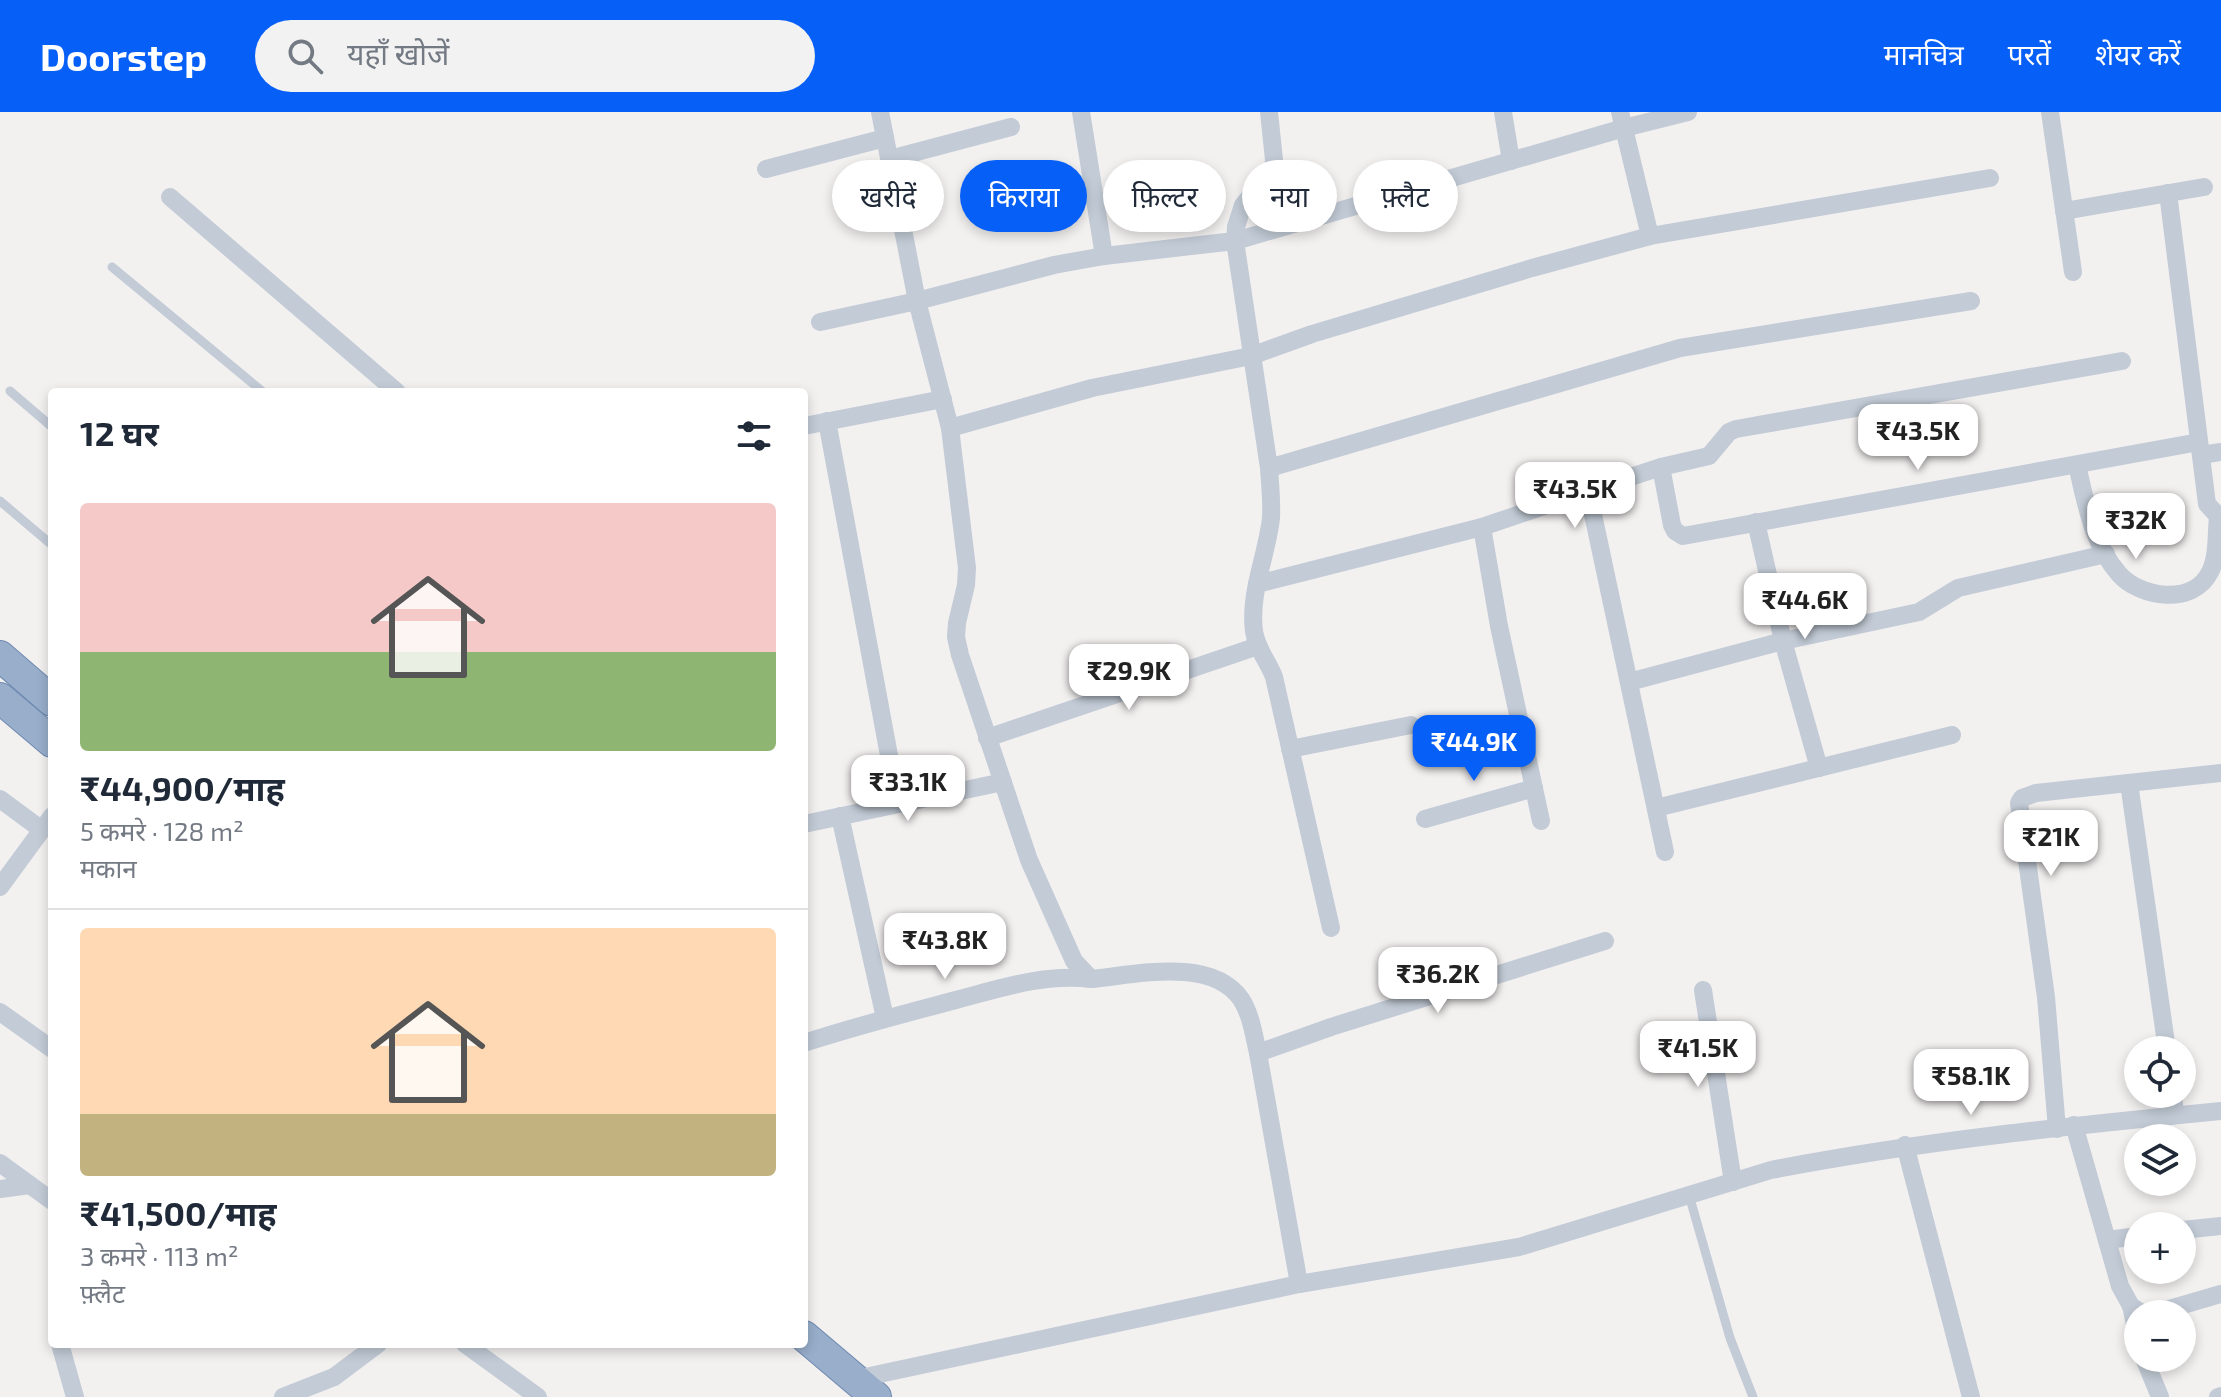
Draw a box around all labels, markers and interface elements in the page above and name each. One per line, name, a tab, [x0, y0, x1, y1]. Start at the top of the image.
search box	[255, 20, 815, 92]
text: Doorstep	[40, 33, 207, 79]
icon: search	[283, 34, 327, 78]
text: यहाँ खोजें	[347, 35, 449, 71]
text: मानचित्र	[1884, 37, 1964, 71]
text: परतें	[2008, 37, 2051, 71]
text: शेयर करें	[2095, 37, 2181, 71]
chip: खरीदें	[832, 160, 944, 232]
chip: किराया	[960, 160, 1087, 232]
chip: फ़िल्टर	[1103, 160, 1226, 232]
chip: नया	[1242, 160, 1337, 232]
chip: फ़्लैट	[1353, 160, 1458, 232]
pin: ₹43.5K	[1853, 404, 1983, 472]
text: 12 घर	[80, 412, 159, 453]
icon: filters	[732, 414, 776, 458]
text: ₹43.5K	[1876, 414, 1960, 445]
pin: ₹43.5K	[1510, 462, 1640, 530]
text: ₹43.5K	[1533, 472, 1617, 503]
pin: ₹32K	[2089, 493, 2183, 561]
text: ₹32K	[2105, 503, 2167, 534]
icon: home	[356, 555, 500, 699]
pin: ₹44.6K	[1740, 573, 1870, 641]
text: ₹44.6K	[1762, 583, 1848, 614]
pin: ₹29.9K	[1064, 644, 1194, 712]
text: ₹29.9K	[1087, 654, 1171, 685]
pin: ₹44.9K	[1409, 715, 1539, 783]
text: ₹44.9K	[1431, 725, 1517, 756]
pin: ₹33.1K	[843, 755, 973, 823]
text: ₹33.1K	[869, 765, 947, 796]
text: ₹44,900/माह	[80, 767, 285, 808]
pin: ₹21K	[2004, 810, 2098, 878]
text: 5 कमरे · 128 m²	[80, 815, 244, 846]
text: ₹21K	[2022, 820, 2080, 851]
text: मकान	[80, 852, 137, 883]
pin: ₹43.8K	[880, 913, 1010, 981]
text: ₹43.8K	[902, 923, 988, 954]
pin: ₹36.2K	[1373, 947, 1503, 1015]
text: ₹36.2K	[1396, 957, 1480, 988]
icon: home	[356, 980, 500, 1124]
pin: ₹41.5K	[1633, 1021, 1763, 1089]
text: ₹41.5K	[1658, 1031, 1738, 1062]
map controls	[2124, 1036, 2196, 1372]
button: locate	[2124, 1036, 2196, 1108]
pin: ₹58.1K	[1906, 1049, 2036, 1117]
text: ₹58.1K	[1932, 1059, 2010, 1090]
button: layers	[2124, 1124, 2196, 1196]
text: ₹41,500/माह	[80, 1192, 277, 1233]
button: +	[2124, 1212, 2196, 1284]
text: 3 कमरे · 113 m²	[80, 1240, 239, 1271]
text: फ़्लैट	[80, 1277, 125, 1308]
button: −	[2124, 1300, 2196, 1372]

